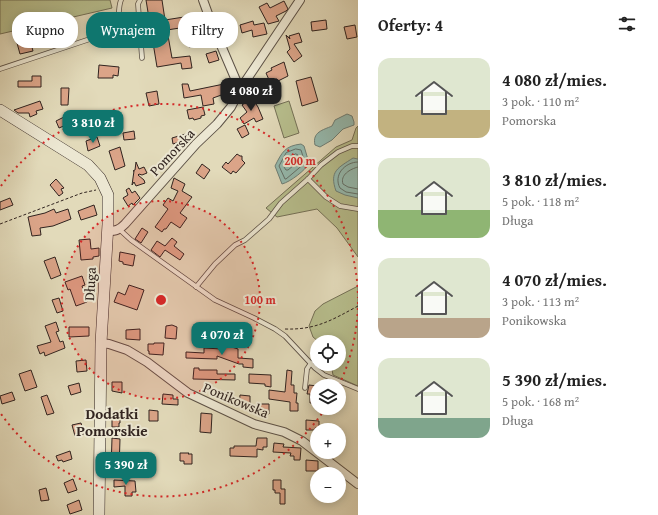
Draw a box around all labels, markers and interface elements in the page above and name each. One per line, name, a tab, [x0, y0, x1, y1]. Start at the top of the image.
chip: Kupno	[12, 12, 78, 48]
chip: Wynajem	[86, 12, 170, 48]
chip: Filtry	[178, 12, 238, 48]
text: Oferty: 4	[378, 12, 443, 37]
icon: filters	[616, 13, 638, 35]
text: 4 080 zł/mies.	[502, 67, 607, 92]
icon: home	[410, 74, 458, 122]
pin: 4 080 zł	[210, 78, 292, 112]
text: 4 080 zł	[229, 81, 273, 100]
text: 3 pok. · 110 m²	[502, 92, 579, 111]
pin: 3 810 zł	[52, 110, 134, 144]
text: Pomorska	[502, 111, 556, 130]
text: 3 810 zł	[71, 113, 115, 132]
street label: Pomorska	[145, 124, 199, 180]
text: 200 m	[284, 152, 317, 169]
text: 3 810 zł/mies.	[502, 167, 607, 192]
icon: home	[410, 174, 458, 222]
text: 5 pok. · 118 m²	[502, 192, 579, 211]
text: Długa	[502, 211, 533, 230]
street label: Długa	[79, 266, 101, 301]
text: 4 070 zł/mies.	[502, 267, 607, 292]
icon: home	[410, 274, 458, 322]
text: 100 m	[244, 291, 277, 308]
text: 3 pok. · 113 m²	[502, 292, 579, 311]
centre of rings	[154, 293, 168, 307]
text: Ponikowska	[502, 311, 567, 330]
pin: 4 070 zł	[181, 322, 263, 356]
text: 4 070 zł	[200, 325, 244, 344]
map controls	[310, 335, 346, 503]
button: locate	[310, 335, 346, 371]
text: 5 390 zł/mies.	[502, 367, 607, 392]
icon: home	[410, 374, 458, 422]
street label: Ponikowska	[200, 377, 272, 423]
button: layers	[310, 379, 346, 415]
text: 5 pok. · 168 m²	[502, 392, 579, 411]
district label: Dodatki Pomorskie	[76, 403, 148, 441]
text: Długa	[502, 411, 533, 430]
button: +	[310, 423, 346, 459]
pin: 5 390 zł	[85, 452, 167, 486]
text: 5 390 zł	[104, 455, 148, 474]
button: −	[310, 467, 346, 503]

